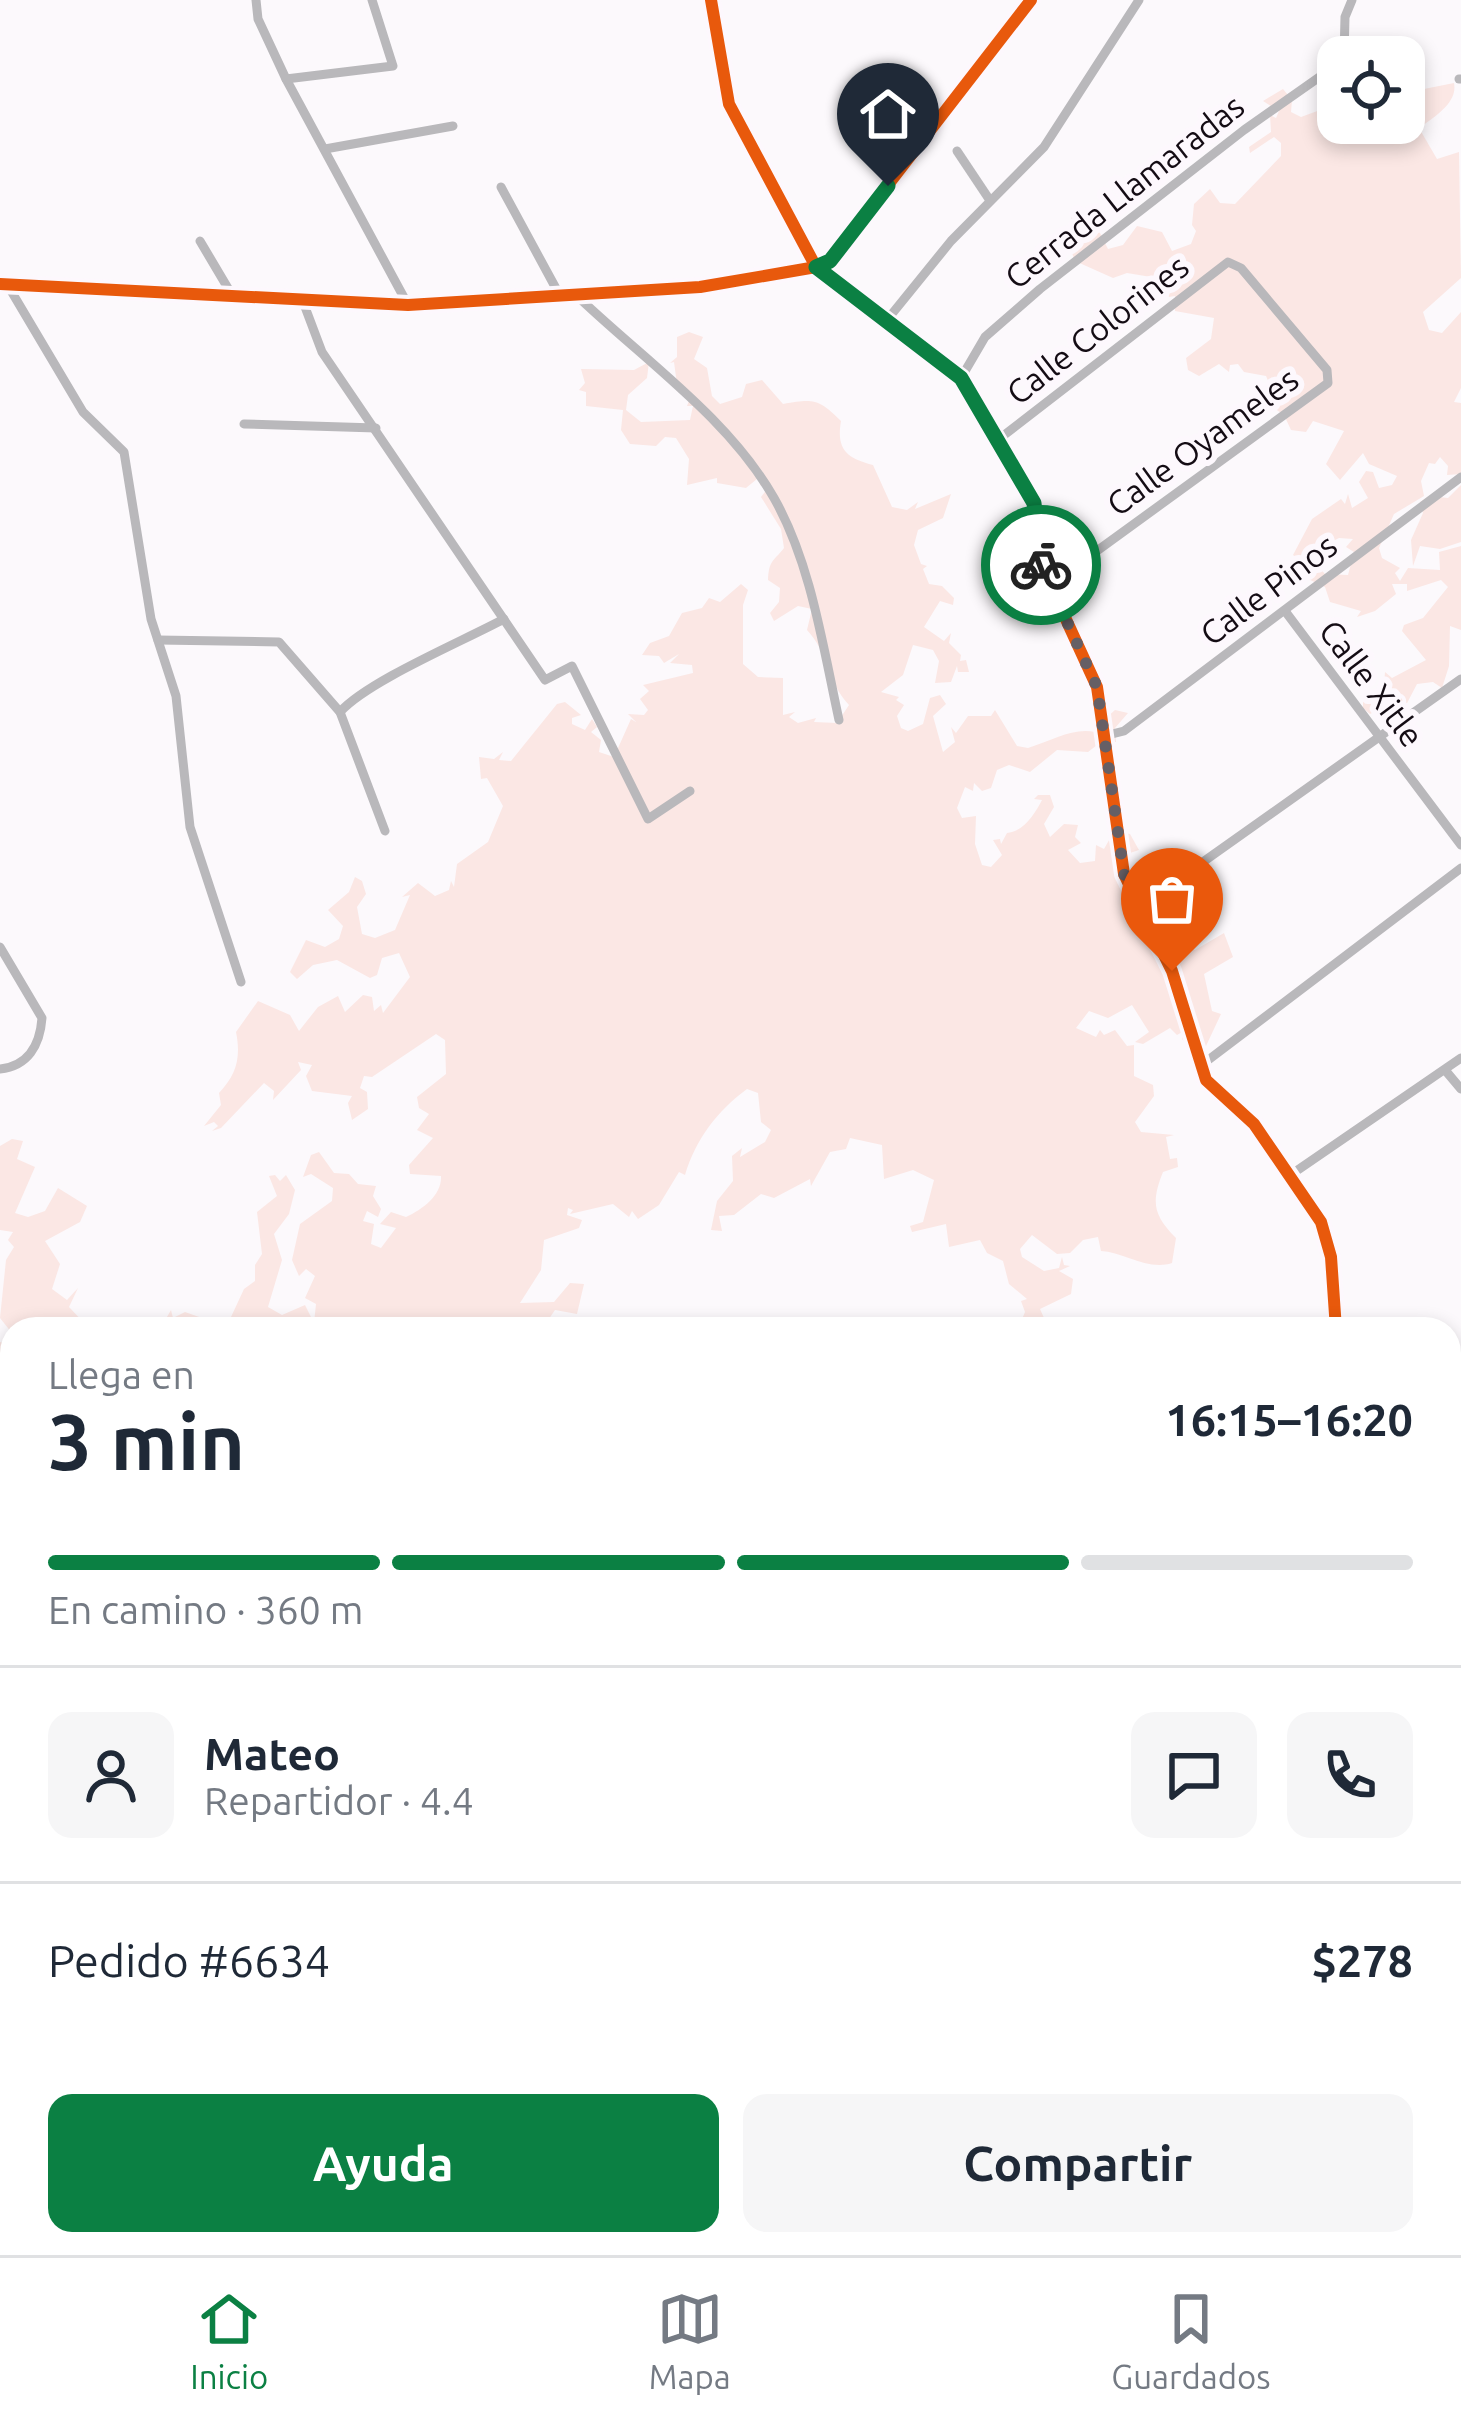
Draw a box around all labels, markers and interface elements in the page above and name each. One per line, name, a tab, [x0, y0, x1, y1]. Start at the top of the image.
map controls	[1317, 36, 1425, 144]
button: locate	[1317, 36, 1425, 144]
pin	[837, 63, 939, 186]
icon: home	[855, 81, 921, 147]
street label: Cerrada Llamaradas	[998, 86, 1250, 296]
street label: Calle Colorines	[999, 247, 1195, 411]
street label: Calle Oyameles	[1099, 359, 1305, 523]
courier	[981, 505, 1101, 625]
street label: Calle Pinos	[1193, 526, 1343, 652]
icon: bike	[1008, 532, 1074, 598]
street label: Calle Xitle	[1313, 613, 1431, 753]
pin	[1121, 848, 1223, 971]
icon: bag	[1139, 866, 1205, 932]
text: Llega en	[48, 1353, 195, 1396]
text: 16:15–16:20	[1165, 1394, 1413, 1445]
text: 3 min	[48, 1397, 245, 1485]
text: En camino · 360 m	[48, 1588, 363, 1631]
button: person	[48, 1712, 174, 1838]
button: chat	[1131, 1712, 1257, 1838]
button: phone	[1287, 1712, 1413, 1838]
text: Mateo	[204, 1728, 340, 1779]
text: Repartidor · 4.4	[204, 1779, 474, 1822]
text: Pedido #6634	[48, 1935, 330, 1986]
text: $278	[1311, 1935, 1413, 1986]
button: Ayuda	[48, 2094, 719, 2232]
button: Compartir	[743, 2094, 1413, 2232]
tab: Inicio	[190, 2286, 268, 2395]
tab: Mapa	[649, 2286, 731, 2395]
tab: Guardados	[1111, 2286, 1271, 2395]

